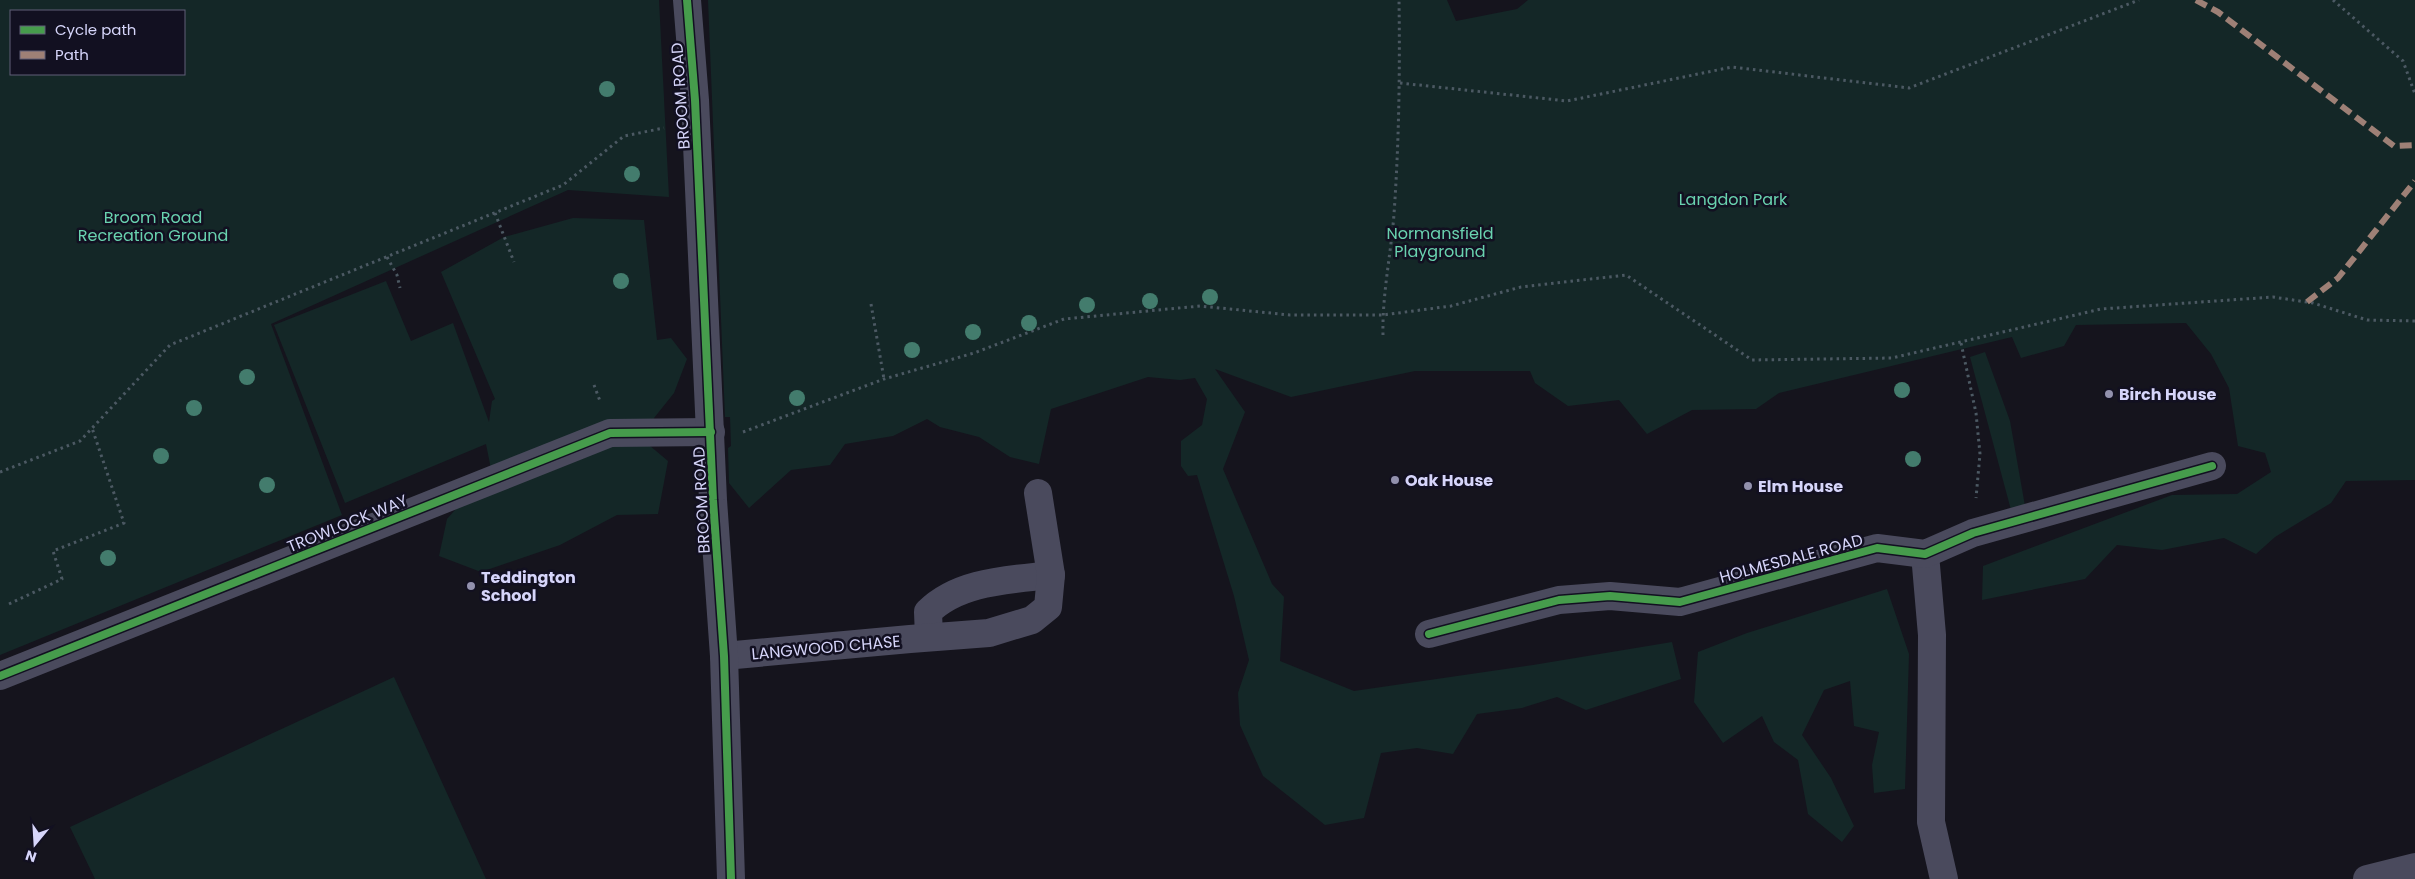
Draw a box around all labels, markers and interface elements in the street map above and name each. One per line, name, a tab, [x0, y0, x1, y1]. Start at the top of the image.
legend	[10, 10, 185, 75]
text: Cycle path	[55, 19, 136, 40]
street label: BROOM ROAD	[665, 42, 696, 150]
text: Path	[55, 44, 89, 65]
park label: Langdon Park	[1679, 188, 1788, 211]
park label: Broom Road Recreation Ground	[78, 206, 228, 247]
park label: Normansfield Playground	[1386, 222, 1494, 263]
place label: Birch House	[2119, 383, 2217, 406]
marker: Birch House	[2103, 388, 2115, 400]
street label: BROOM ROAD	[687, 446, 716, 554]
place label: Oak House	[1405, 469, 1493, 492]
marker: Oak House	[1389, 474, 1401, 486]
place label: Elm House	[1758, 475, 1843, 498]
marker: Elm House	[1742, 480, 1754, 492]
street label: TROWLOCK WAY	[284, 489, 411, 558]
street label: HOLMESDALE ROAD	[1717, 528, 1866, 589]
place label: Teddington School	[481, 566, 576, 607]
marker: Teddington School	[465, 580, 477, 592]
street label: LANGWOOD CHASE	[751, 630, 902, 665]
north arrow	[10, 819, 60, 869]
text: N	[23, 845, 39, 868]

